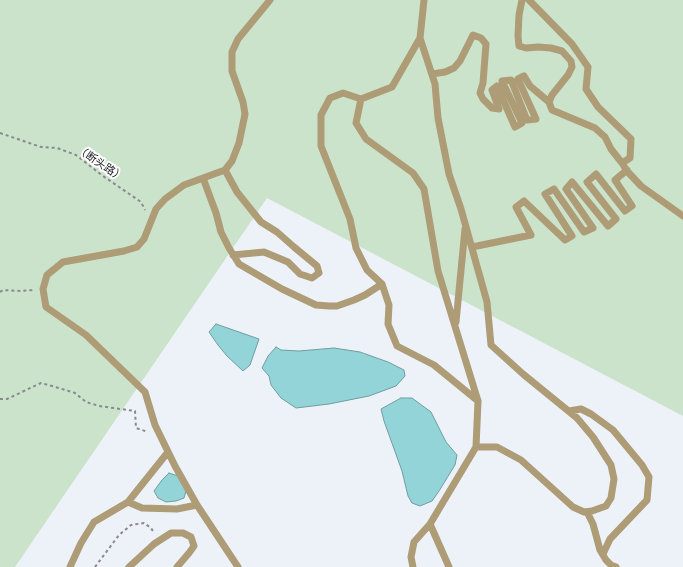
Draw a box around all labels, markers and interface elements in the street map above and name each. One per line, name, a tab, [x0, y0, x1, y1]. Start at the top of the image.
street label: （断头路）	[74, 143, 126, 185]

